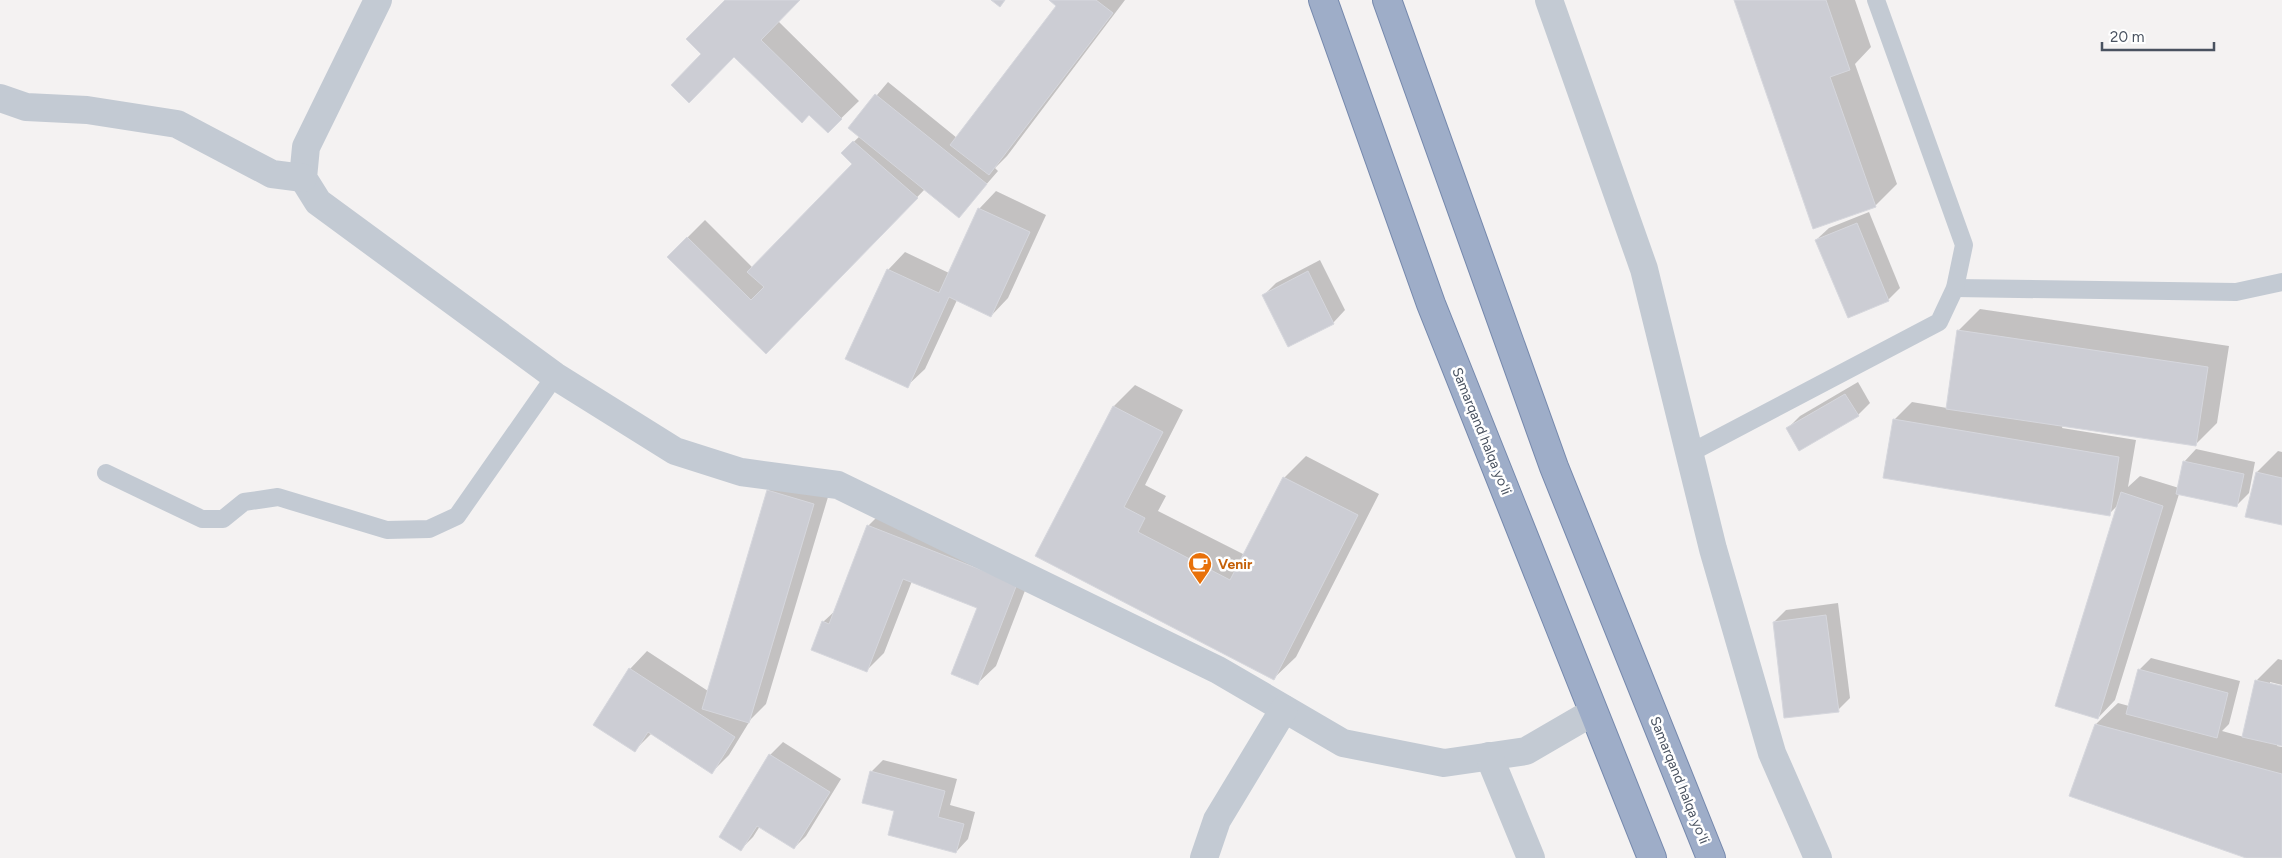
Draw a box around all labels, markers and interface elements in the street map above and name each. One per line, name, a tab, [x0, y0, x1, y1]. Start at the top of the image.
scale bar	[2102, 20, 2214, 52]
text: 20 m	[2110, 28, 2144, 46]
street label: Samarqand halqa yoʻli	[1448, 365, 1515, 497]
cafe icon: Venir	[1187, 551, 1213, 585]
place label: Venir	[1218, 556, 1253, 573]
street label: Samarqand halqa yoʻli	[1646, 714, 1713, 846]

